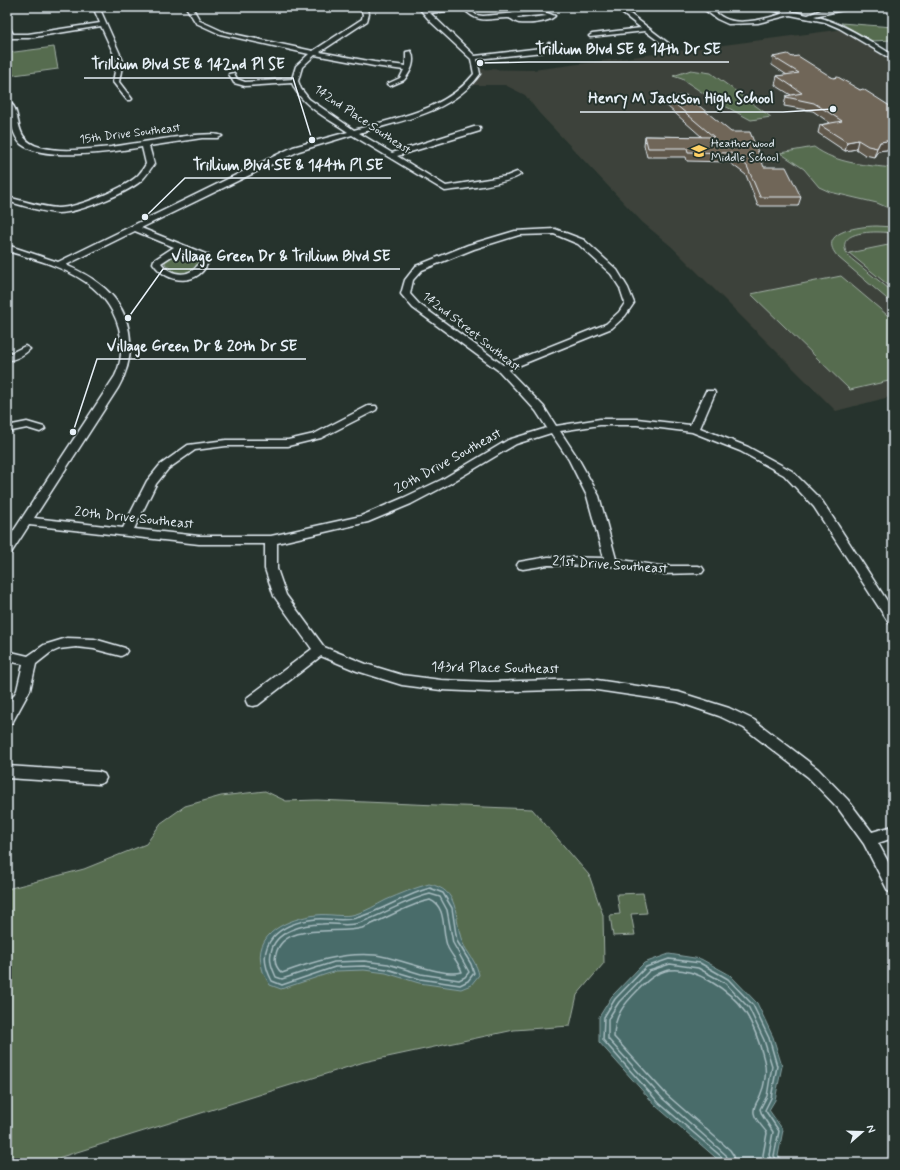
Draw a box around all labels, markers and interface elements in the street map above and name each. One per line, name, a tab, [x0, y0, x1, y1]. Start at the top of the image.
callout: Trillium Blvd SE & 14th Dr SE	[528, 35, 729, 62]
text: Trillium Blvd SE & 14th Dr SE	[535, 40, 721, 60]
callout: Trillium Blvd SE & 142nd Pl SE	[84, 51, 293, 78]
text: Trillium Blvd SE & 142nd Pl SE	[91, 55, 285, 75]
street label: 142nd Place Southeast	[311, 82, 414, 159]
callout: Henry M Jackson High School	[580, 85, 783, 112]
text: Henry M Jackson High School	[588, 89, 774, 111]
street label: 15th Drive Southeast	[79, 120, 182, 148]
place label: Heatherwood Middle School	[711, 136, 779, 166]
school or university icon: Heatherwood Middle School	[690, 142, 708, 160]
callout: Trillium Blvd SE & 144th Pl SE	[185, 151, 391, 178]
text: Trillium Blvd SE & 144th Pl SE	[193, 156, 384, 176]
callout: Village Green Dr & Trillium Blvd SE	[163, 242, 400, 269]
text: Village Green Dr & Trillium Blvd SE	[172, 247, 391, 268]
street label: 142nd Street Southeast	[419, 289, 524, 376]
callout: Village Green Dr & 20th Dr SE	[97, 332, 306, 359]
text: Village Green Dr & 20th Dr SE	[107, 337, 298, 358]
street label: 20th Drive Southeast	[391, 424, 505, 498]
street label: 20th Drive Southeast	[74, 503, 195, 533]
street label: 21st Drive Southeast	[552, 552, 669, 578]
street label: 143rd Place Southeast	[431, 658, 559, 678]
north arrow	[842, 1112, 882, 1152]
text: N	[863, 1123, 878, 1135]

